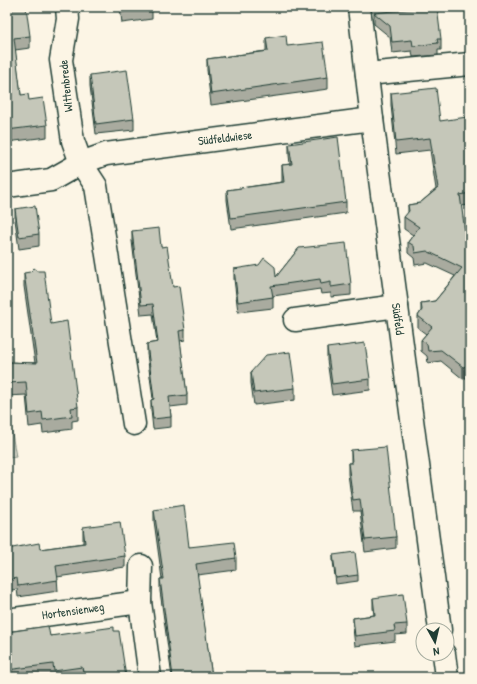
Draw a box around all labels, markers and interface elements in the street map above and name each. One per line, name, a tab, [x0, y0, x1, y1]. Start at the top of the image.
street label: Wittenbrede	[54, 59, 77, 113]
street label: Südfeldwiese	[197, 126, 253, 149]
street label: Südfeld	[388, 302, 409, 336]
street label: Hortensienweg	[41, 598, 105, 623]
north arrow	[415, 622, 455, 662]
text: N	[432, 645, 440, 659]

